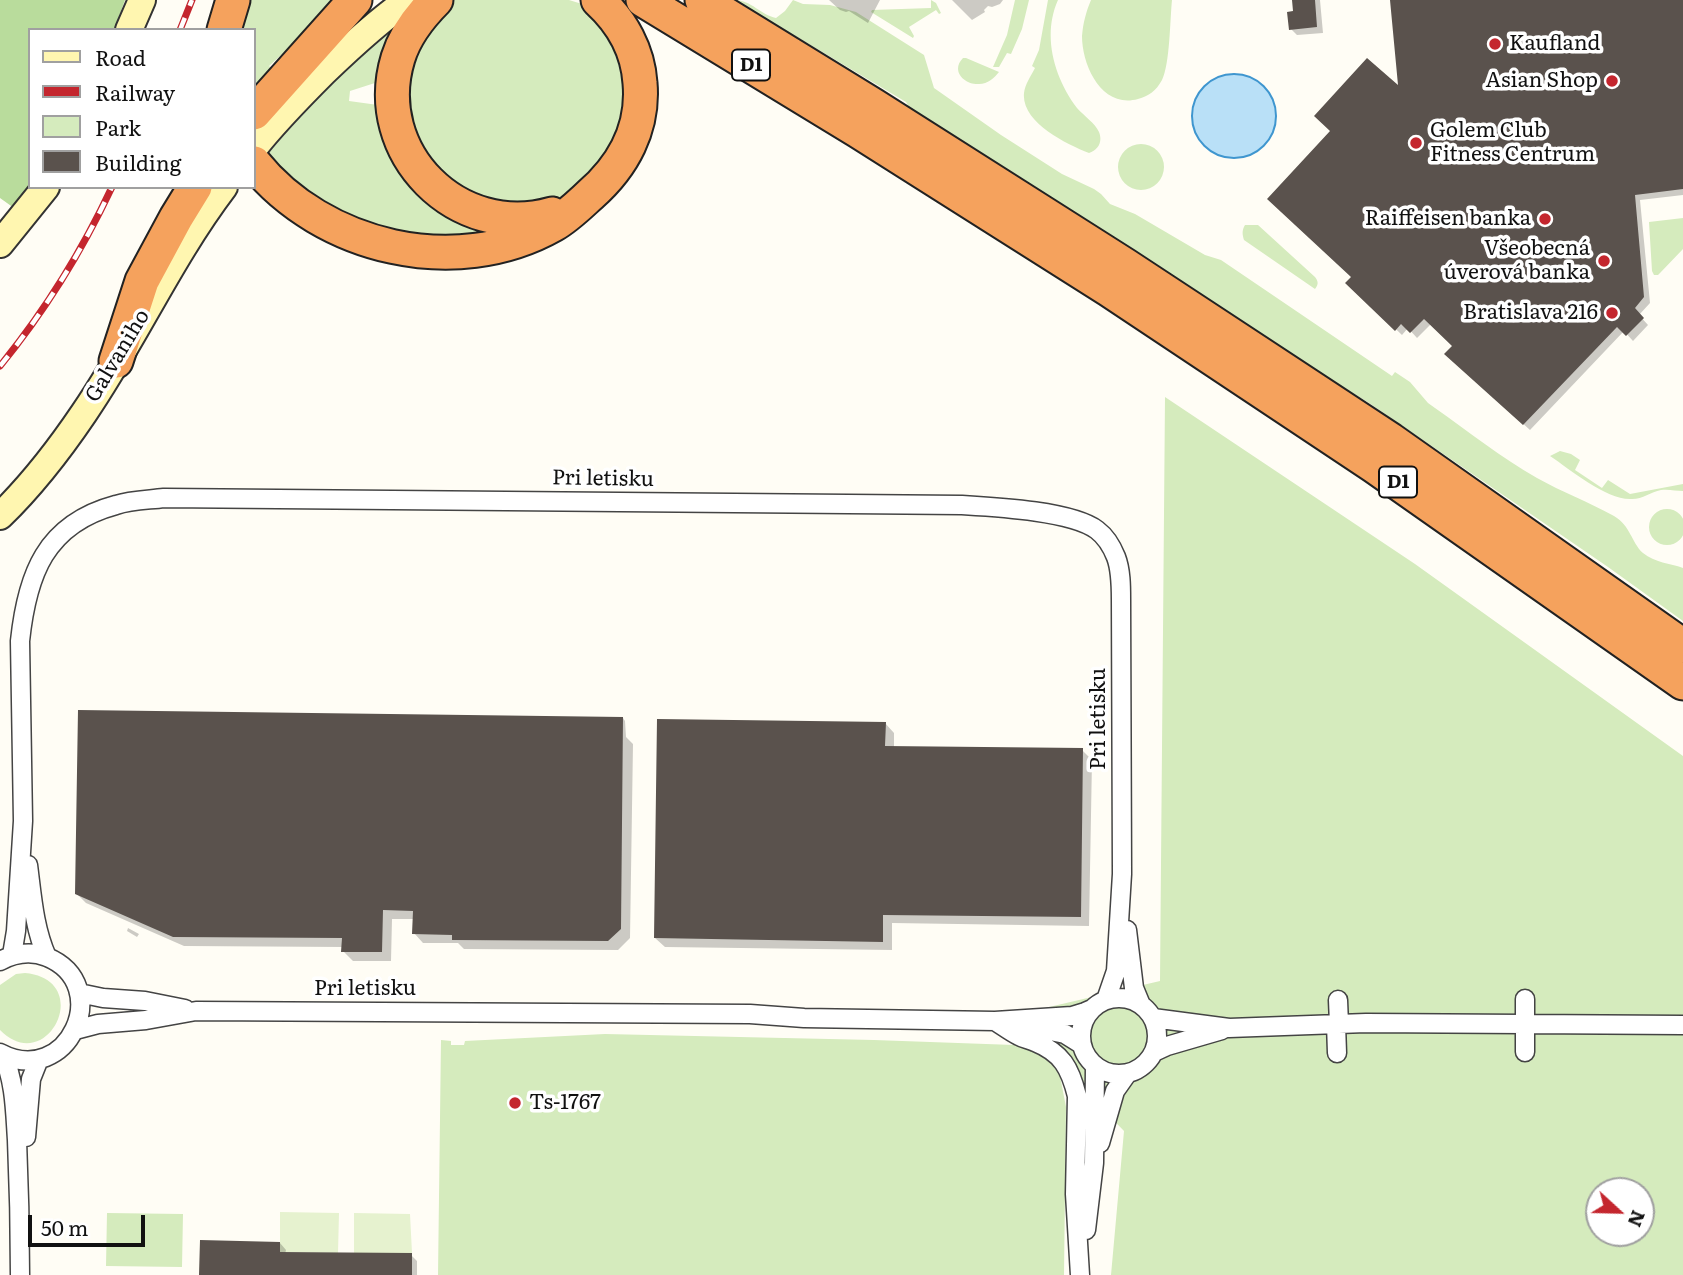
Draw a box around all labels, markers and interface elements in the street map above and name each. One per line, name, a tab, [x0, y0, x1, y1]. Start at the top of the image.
legend	[28, 28, 256, 189]
place label: Kaufland	[1509, 31, 1600, 57]
marker: Kaufland	[1487, 36, 1503, 52]
text: Road	[95, 41, 146, 72]
road number: D1	[732, 50, 770, 80]
place label: Asian Shop	[1485, 68, 1598, 94]
marker: Asian Shop	[1604, 73, 1620, 89]
text: Railway	[95, 76, 175, 107]
text: Park	[95, 111, 141, 142]
place label: Golem Club Fitness Centrum	[1430, 118, 1595, 168]
marker: Golem Club Fitness Centrum	[1408, 135, 1424, 151]
text: Building	[95, 146, 181, 177]
place label: Raiffeisen banka	[1365, 206, 1531, 232]
marker: Raiffeisen banka	[1537, 211, 1553, 227]
place label: Všeobecná úverová banka	[1444, 236, 1590, 286]
marker: Všeobecná úverová banka	[1596, 253, 1612, 269]
place label: Bratislava 216	[1463, 300, 1598, 326]
street label: Galvaniho	[81, 305, 155, 407]
marker: Bratislava 216	[1604, 305, 1620, 321]
street label: Pri letisku	[552, 466, 654, 492]
road number: D1	[1379, 467, 1417, 498]
street label: Pri letisku	[1086, 668, 1112, 770]
street label: Pri letisku	[314, 976, 416, 1002]
place label: Ts-1767	[529, 1090, 601, 1116]
marker: Ts-1767	[507, 1095, 523, 1111]
north arrow	[1585, 1177, 1655, 1247]
scale bar	[32, 1202, 149, 1246]
text: N	[1622, 1206, 1654, 1232]
text: 50 m	[41, 1211, 88, 1242]

